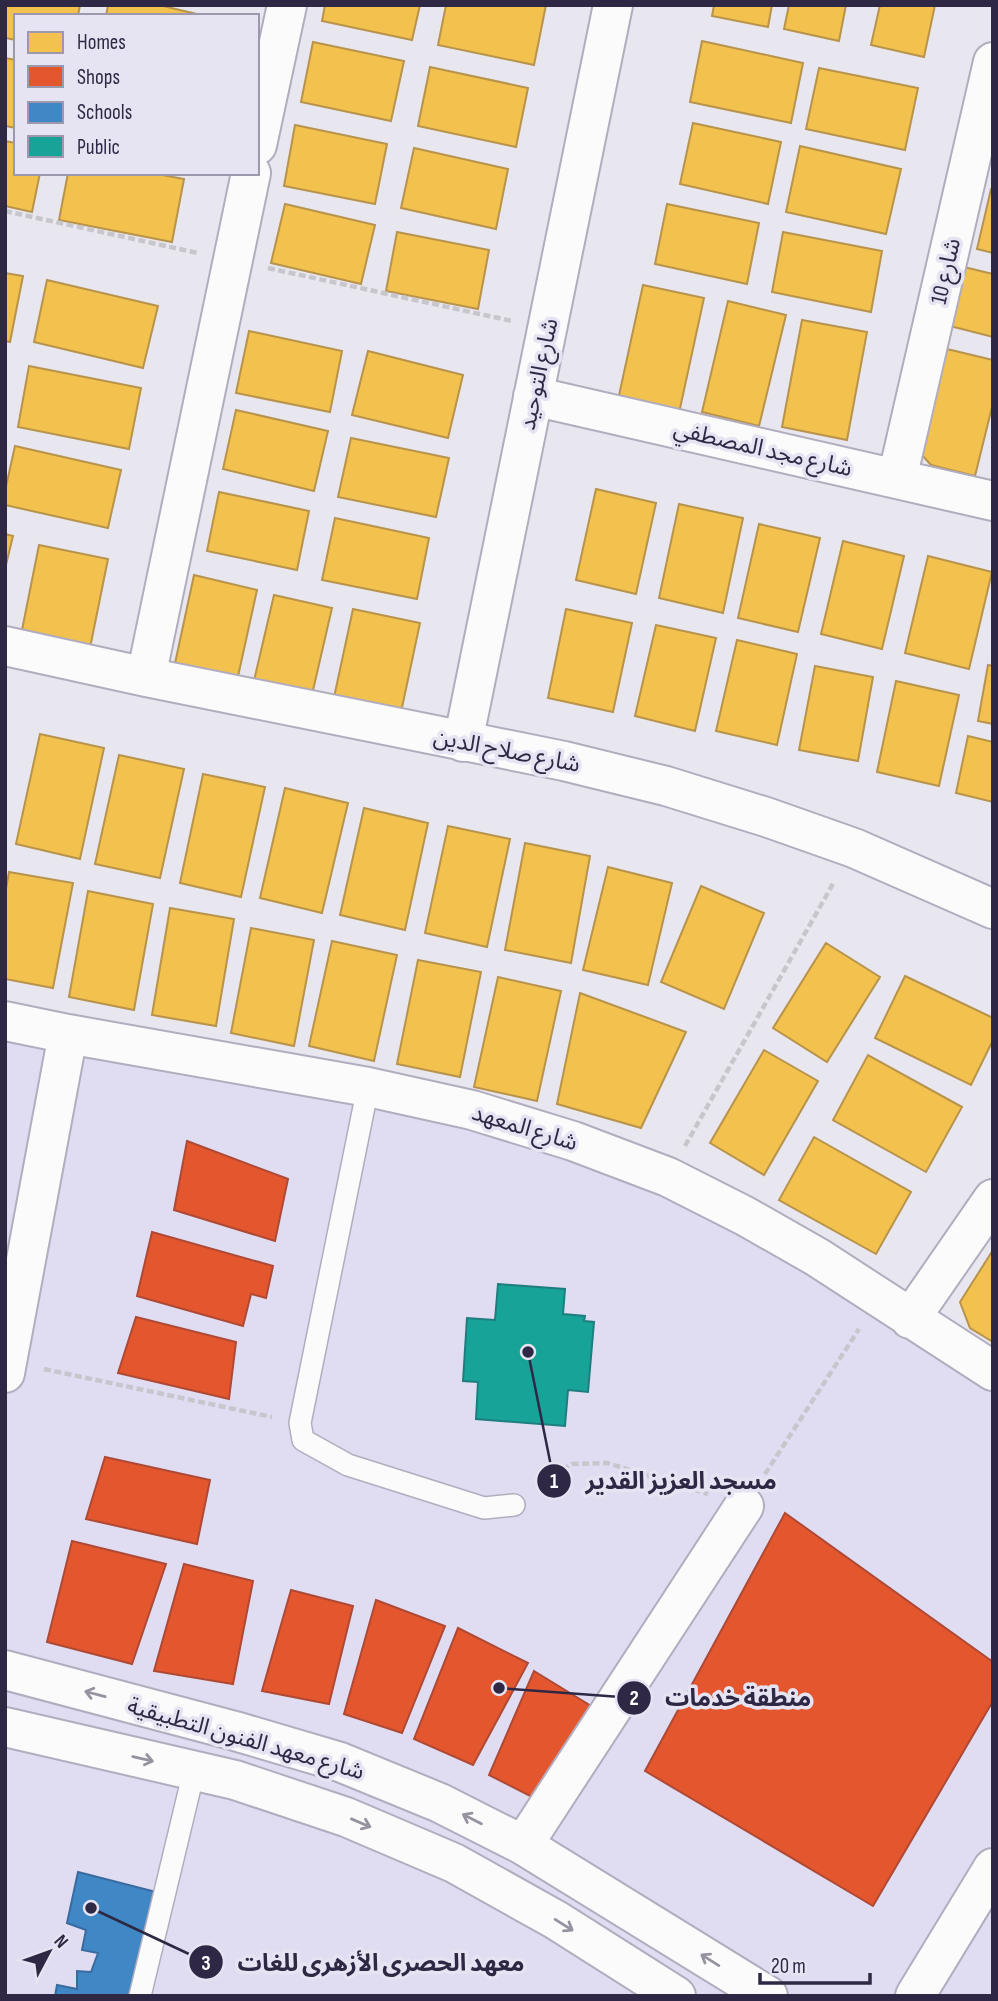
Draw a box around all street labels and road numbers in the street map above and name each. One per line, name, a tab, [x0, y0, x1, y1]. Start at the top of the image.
street label: شارع 10	[925, 236, 969, 307]
street label: شارع التوحيد	[513, 316, 566, 433]
street label: شارع مجد المصطفي	[670, 415, 855, 485]
street label: شارع صلاح الدين	[431, 723, 582, 781]
street label: شارع المعهد	[468, 1099, 581, 1159]
street label: شارع معهد الفنون التطبيقية	[124, 1692, 367, 1788]

